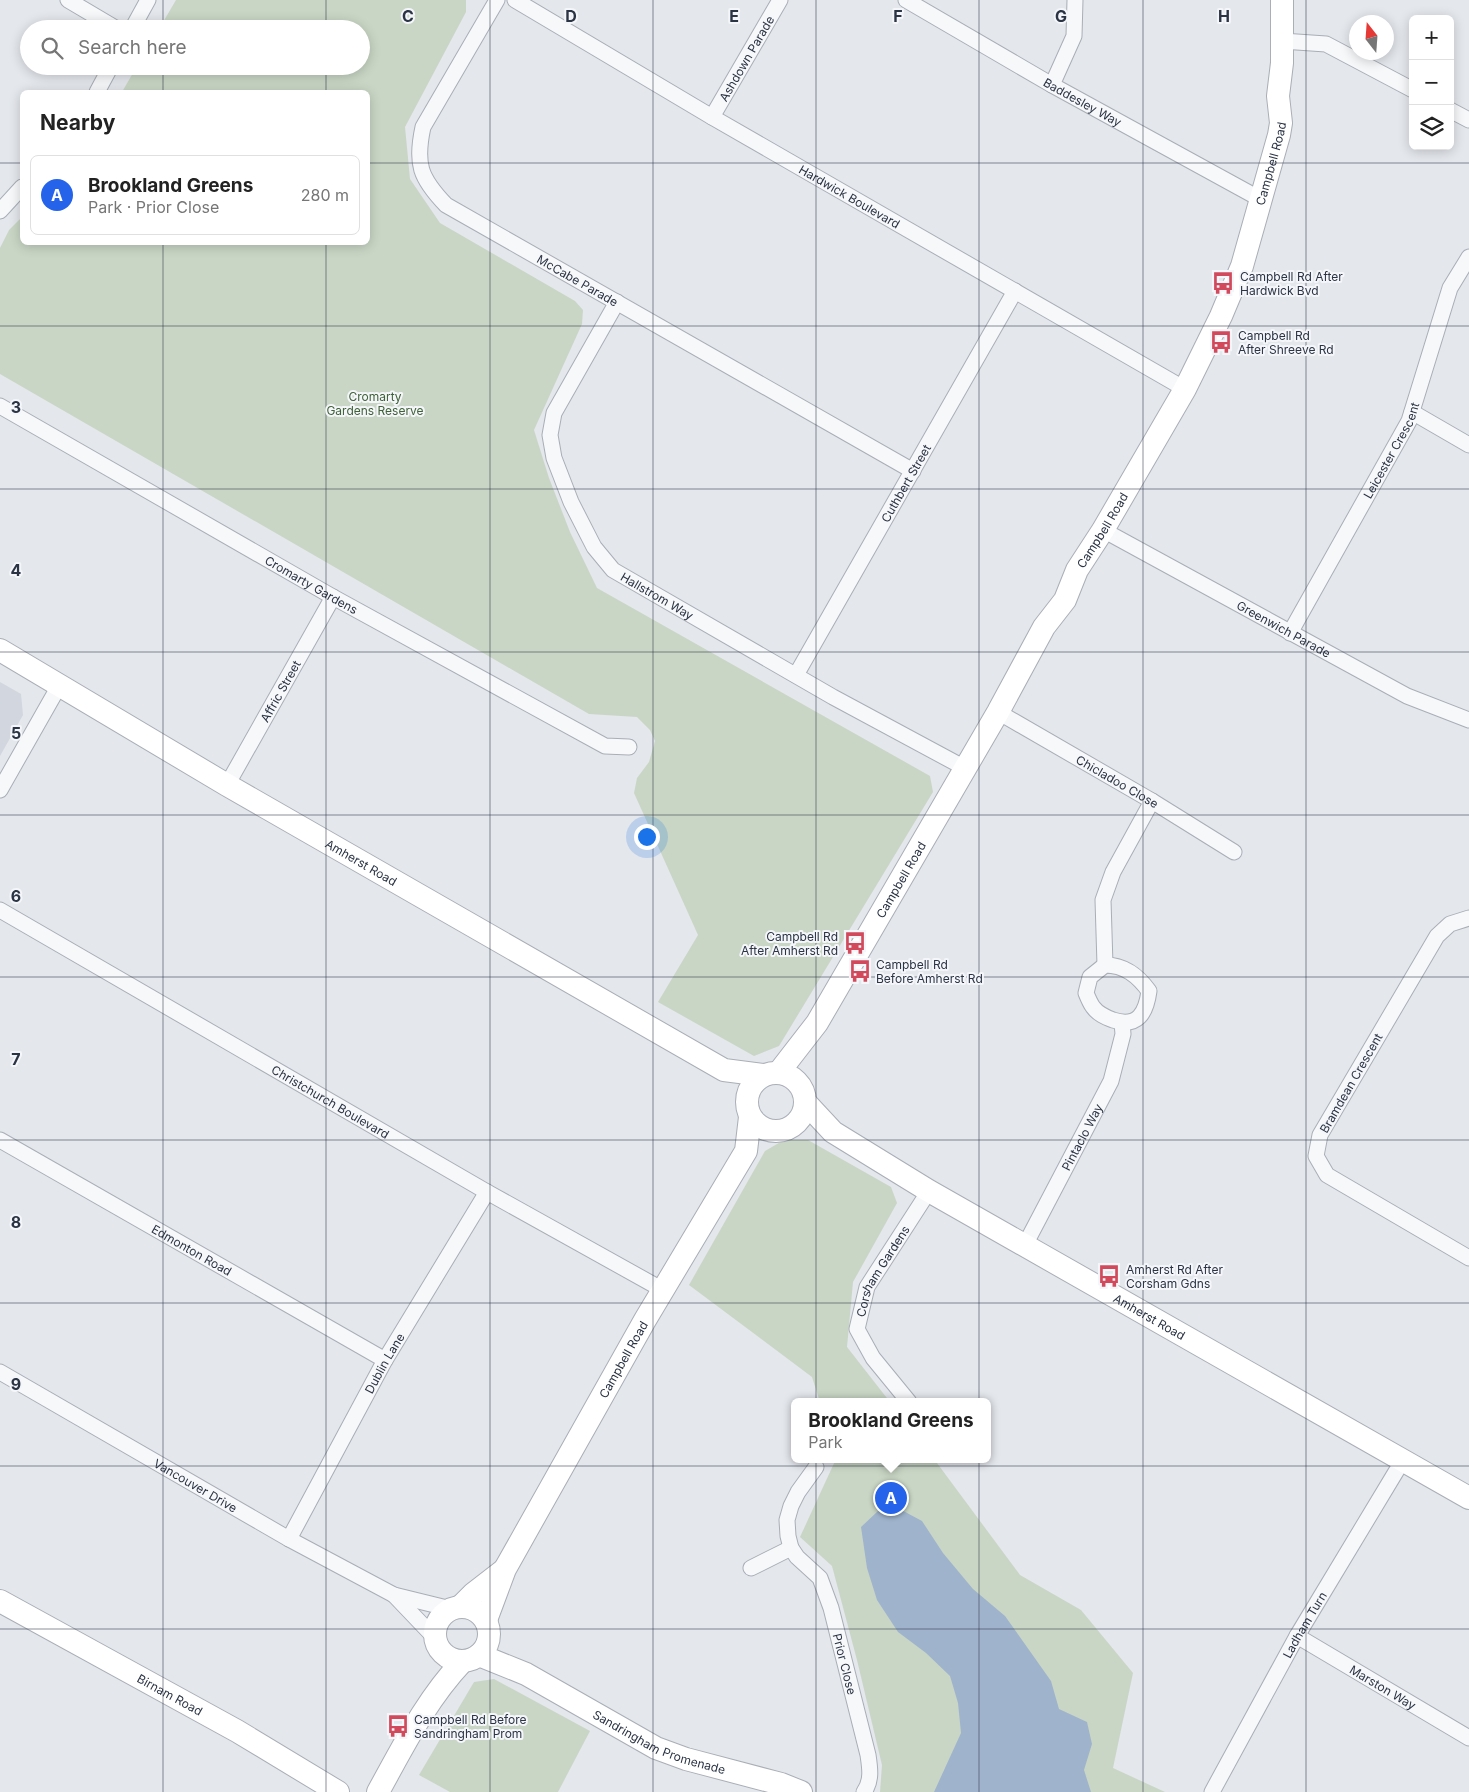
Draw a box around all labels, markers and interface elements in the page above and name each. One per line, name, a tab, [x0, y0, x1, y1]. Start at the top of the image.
text: C	[402, 6, 414, 26]
text: D	[565, 6, 577, 26]
text: E	[729, 6, 739, 26]
text: F	[893, 6, 903, 26]
text: G	[1055, 6, 1067, 26]
text: H	[1218, 6, 1230, 26]
street label: Ashdown Parade	[715, 13, 777, 104]
north arrow	[1349, 15, 1394, 60]
map controls	[1409, 15, 1454, 150]
button: +	[1409, 15, 1454, 60]
search box	[20, 20, 370, 75]
icon: search	[38, 34, 66, 62]
text: Search here	[78, 36, 187, 59]
button: −	[1409, 60, 1454, 105]
street label: Baddesley Way	[1041, 74, 1125, 129]
button: layers	[1409, 105, 1454, 150]
text: Nearby	[40, 110, 115, 135]
street label: Campbell Road	[1252, 121, 1289, 207]
street label: Hardwick Boulevard	[797, 161, 903, 231]
text: Brookland Greens	[88, 174, 253, 197]
text: A	[51, 185, 63, 205]
text: 280 m	[301, 185, 349, 205]
text: Park · Prior Close	[88, 197, 219, 217]
street label: McCabe Parade	[535, 251, 621, 309]
place label: Campbell Rd After Hardwick Bvd	[1240, 269, 1343, 298]
bus stop icon: Campbell Rd After Hardwick Bvd	[1210, 270, 1236, 296]
place label: Campbell Rd After Shreeve Rd	[1238, 328, 1334, 357]
bus stop icon: Campbell Rd After Shreeve Rd	[1208, 329, 1234, 355]
park label: Cromarty Gardens Reserve	[326, 389, 424, 418]
text: 3	[11, 397, 21, 417]
street label: Leicester Crescent	[1360, 400, 1422, 501]
street label: Cuthbert Street	[877, 441, 934, 525]
street label: Campbell Road	[1073, 490, 1131, 571]
street label: Cromarty Gardens	[262, 552, 361, 617]
text: 4	[11, 560, 22, 580]
street label: Hallstrom Way	[618, 569, 697, 623]
street label: Greenwich Parade	[1234, 597, 1333, 660]
street label: Affric Street	[257, 657, 303, 724]
text: 5	[11, 723, 21, 743]
street label: Chicladoo Close	[1074, 751, 1161, 811]
your location	[634, 824, 660, 850]
street label: Amherst Road	[323, 836, 400, 888]
street label: Campbell Road	[872, 839, 929, 920]
text: 6	[11, 886, 21, 906]
place label: Campbell Rd After Amherst Rd	[741, 929, 838, 958]
bus stop icon: Campbell Rd After Amherst Rd	[842, 930, 868, 956]
place label: Campbell Rd Before Amherst Rd	[876, 957, 983, 986]
bus stop icon: Campbell Rd Before Amherst Rd	[847, 958, 873, 984]
street label: Bramdean Crescent	[1316, 1030, 1386, 1135]
text: 7	[11, 1049, 21, 1069]
street label: Christchurch Boulevard	[269, 1062, 392, 1141]
street label: Pintaclo Way	[1058, 1101, 1105, 1173]
text: 8	[11, 1212, 21, 1232]
street label: Edmonton Road	[149, 1221, 235, 1278]
street label: Corsham Gardens	[853, 1222, 912, 1318]
place label: Amherst Rd After Corsham Gdns	[1126, 1262, 1223, 1291]
bus stop icon: Amherst Rd After Corsham Gdns	[1096, 1263, 1122, 1289]
street label: Amherst Road	[1111, 1290, 1188, 1343]
street label: Campbell Road	[595, 1318, 650, 1400]
street label: Dublin Lane	[361, 1330, 407, 1396]
text: 9	[11, 1374, 21, 1394]
popup	[791, 1398, 991, 1463]
text: Brookland Greens	[808, 1409, 974, 1432]
text: Park	[808, 1432, 843, 1452]
street label: Vancouver Drive	[151, 1455, 240, 1515]
pin: A	[875, 1479, 907, 1517]
street label: Ladham Turn	[1279, 1589, 1330, 1661]
street label: Prior Close	[830, 1632, 860, 1696]
street label: Marston Way	[1347, 1662, 1419, 1713]
street label: Birnam Road	[135, 1670, 205, 1718]
street label: Sandringham Promenade	[590, 1706, 727, 1777]
place label: Campbell Rd Before Sandringham Prom	[414, 1712, 527, 1741]
bus stop icon: Campbell Rd Before Sandringham Prom	[385, 1713, 411, 1739]

